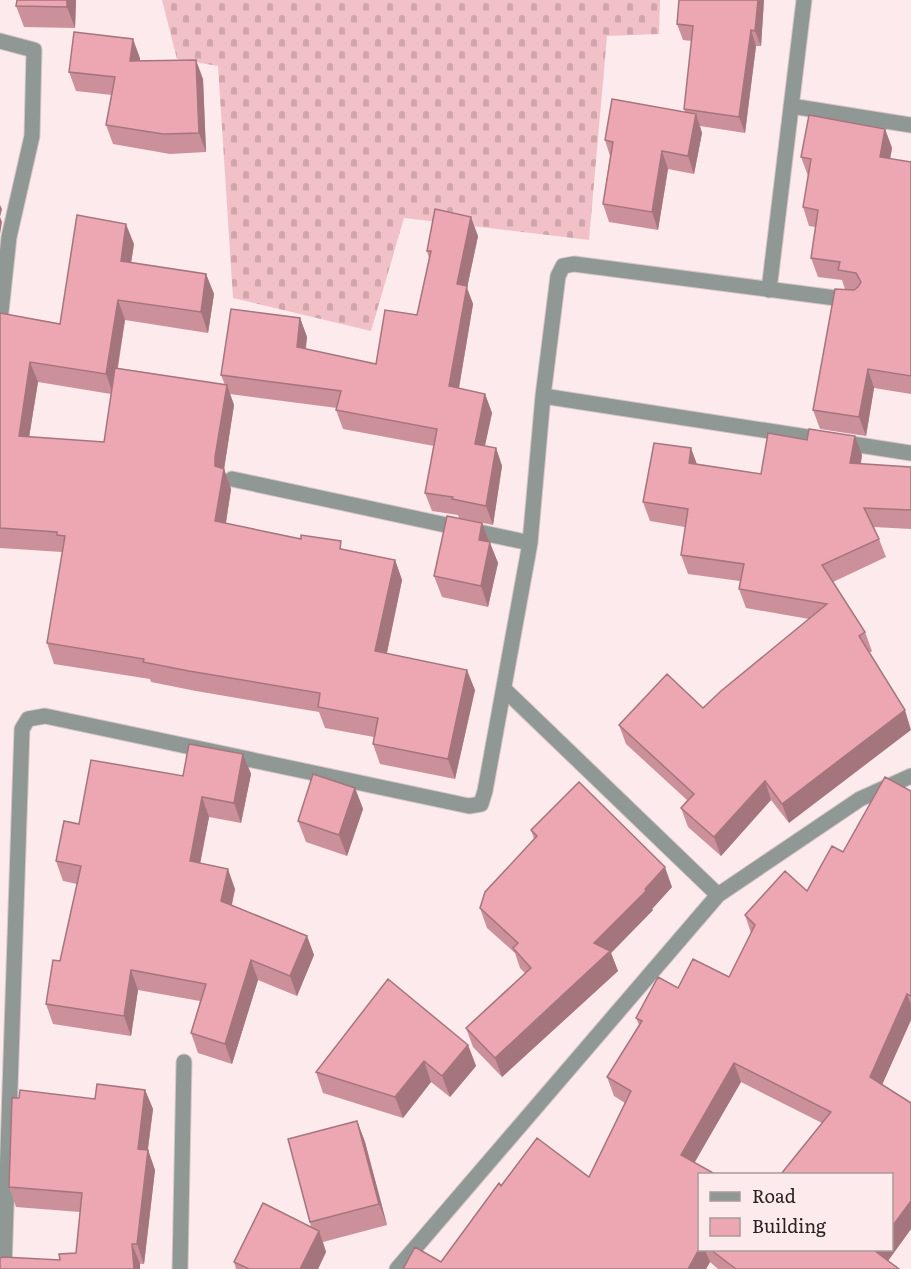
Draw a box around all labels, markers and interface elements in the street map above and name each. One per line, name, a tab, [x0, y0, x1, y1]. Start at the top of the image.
legend	[698, 1173, 893, 1251]
text: Road	[752, 1182, 796, 1209]
text: Building	[752, 1212, 827, 1239]

